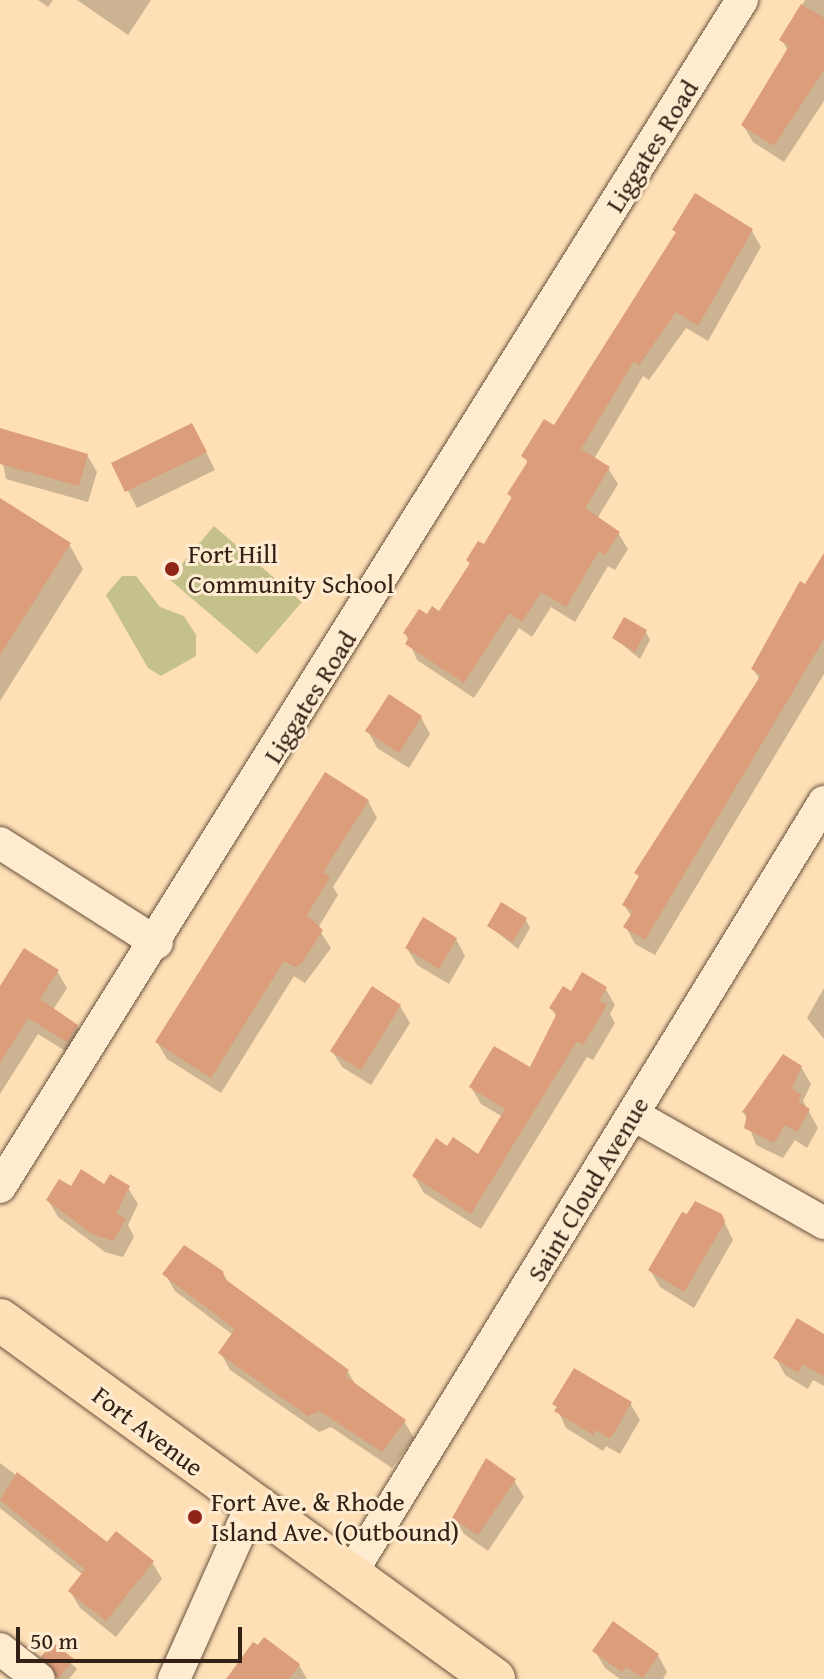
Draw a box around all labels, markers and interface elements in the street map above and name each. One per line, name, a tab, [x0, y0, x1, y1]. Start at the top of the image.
street label: Liggates Road	[599, 74, 705, 218]
place label: Fort Hill Community School	[188, 538, 394, 600]
marker: Fort Hill Community School	[163, 560, 181, 578]
street label: Liggates Road	[257, 625, 363, 769]
street label: Saint Cloud Avenue	[521, 1091, 655, 1287]
street label: Fort Avenue	[87, 1379, 209, 1483]
place label: Fort Ave. & Rhode Island Ave. (Outbound)	[211, 1486, 459, 1548]
marker: Fort Ave. & Rhode Island Ave. (Outbound)	[186, 1508, 204, 1526]
scale bar	[20, 1611, 246, 1661]
text: 50 m	[30, 1623, 78, 1658]

